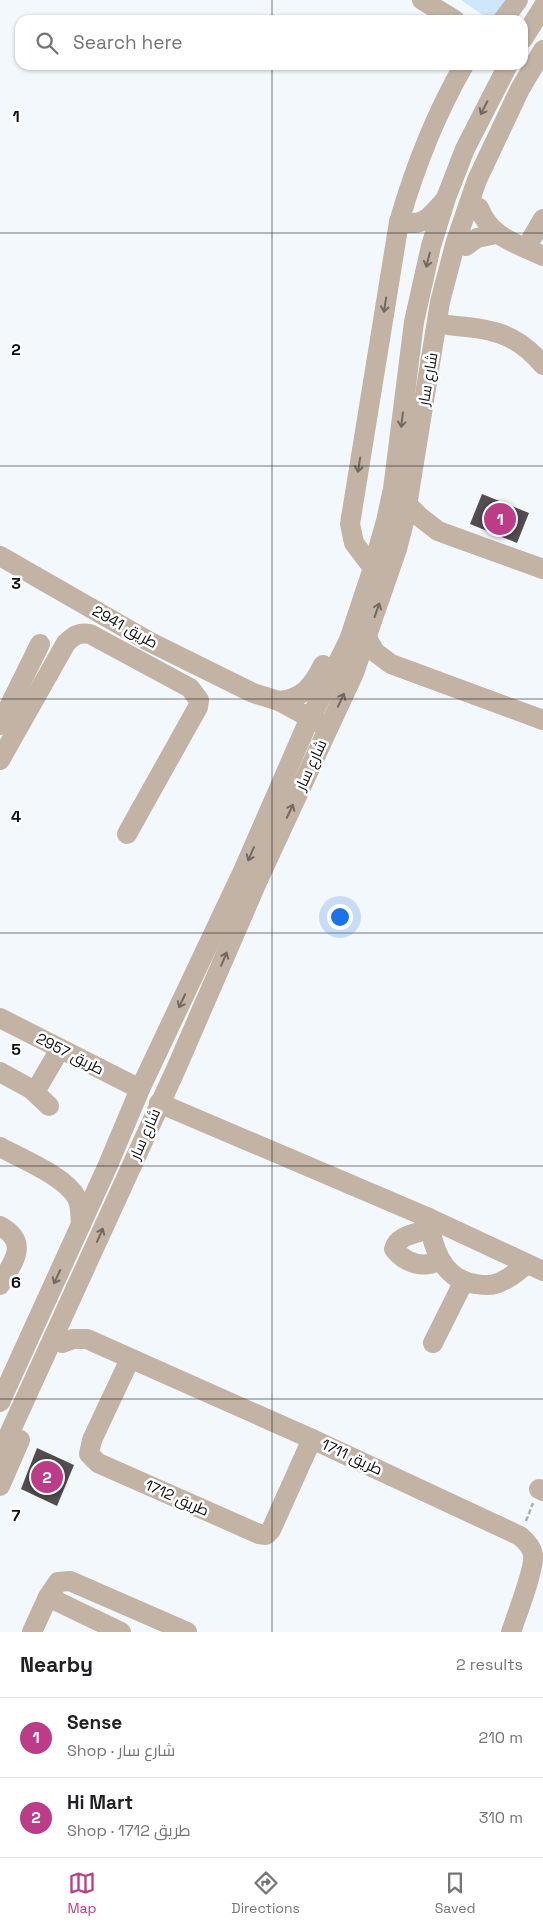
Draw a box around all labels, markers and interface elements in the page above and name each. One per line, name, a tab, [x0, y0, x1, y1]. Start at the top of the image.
search box	[15, 15, 528, 70]
icon: search	[33, 29, 61, 57]
text: Search here	[73, 30, 183, 55]
one-way arrow	[479, 100, 489, 115]
text: 1	[12, 106, 20, 127]
one-way arrow	[423, 251, 432, 267]
one-way arrow	[380, 296, 390, 312]
text: 2	[11, 339, 21, 360]
street label: شارع سار	[413, 351, 443, 408]
one-way arrow	[396, 412, 406, 428]
one-way arrow	[353, 457, 363, 473]
pin: 1	[484, 500, 516, 538]
text: 3	[11, 573, 21, 594]
street label: طريق 2941	[89, 601, 161, 653]
one-way arrow	[373, 603, 382, 619]
one-way arrow	[337, 693, 347, 708]
street label: شارع سار	[290, 736, 332, 795]
one-way arrow	[286, 804, 296, 819]
text: 4	[11, 806, 21, 827]
one-way arrow	[245, 846, 255, 861]
your location	[327, 904, 353, 930]
one-way arrow	[220, 952, 230, 967]
one-way arrow	[176, 994, 186, 1009]
street label: طريق 2957	[33, 1028, 107, 1080]
text: 5	[11, 1039, 21, 1060]
street label: شارع سار	[125, 1105, 166, 1164]
one-way arrow	[96, 1228, 106, 1243]
one-way arrow	[51, 1269, 61, 1284]
text: 6	[11, 1272, 21, 1293]
street label: طريق 1711	[318, 1434, 386, 1480]
pin: 2	[31, 1458, 63, 1496]
street label: طريق 1712	[142, 1475, 212, 1521]
text: 7	[12, 1505, 21, 1526]
text: Nearby	[20, 1651, 93, 1678]
text: 2 results	[456, 1654, 523, 1675]
text: Sense	[67, 1710, 122, 1735]
text: 1	[32, 1727, 40, 1748]
text: 210 m	[479, 1727, 523, 1748]
text: Shop · شارع سار	[67, 1740, 175, 1761]
text: Hi Mart	[67, 1790, 133, 1815]
text: 2	[31, 1807, 41, 1828]
text: 310 m	[479, 1807, 523, 1828]
text: Shop · طريق 1712	[67, 1820, 191, 1841]
tab: Map	[67, 1869, 97, 1917]
tab: Directions	[231, 1869, 300, 1917]
tab: Saved	[435, 1869, 476, 1917]

